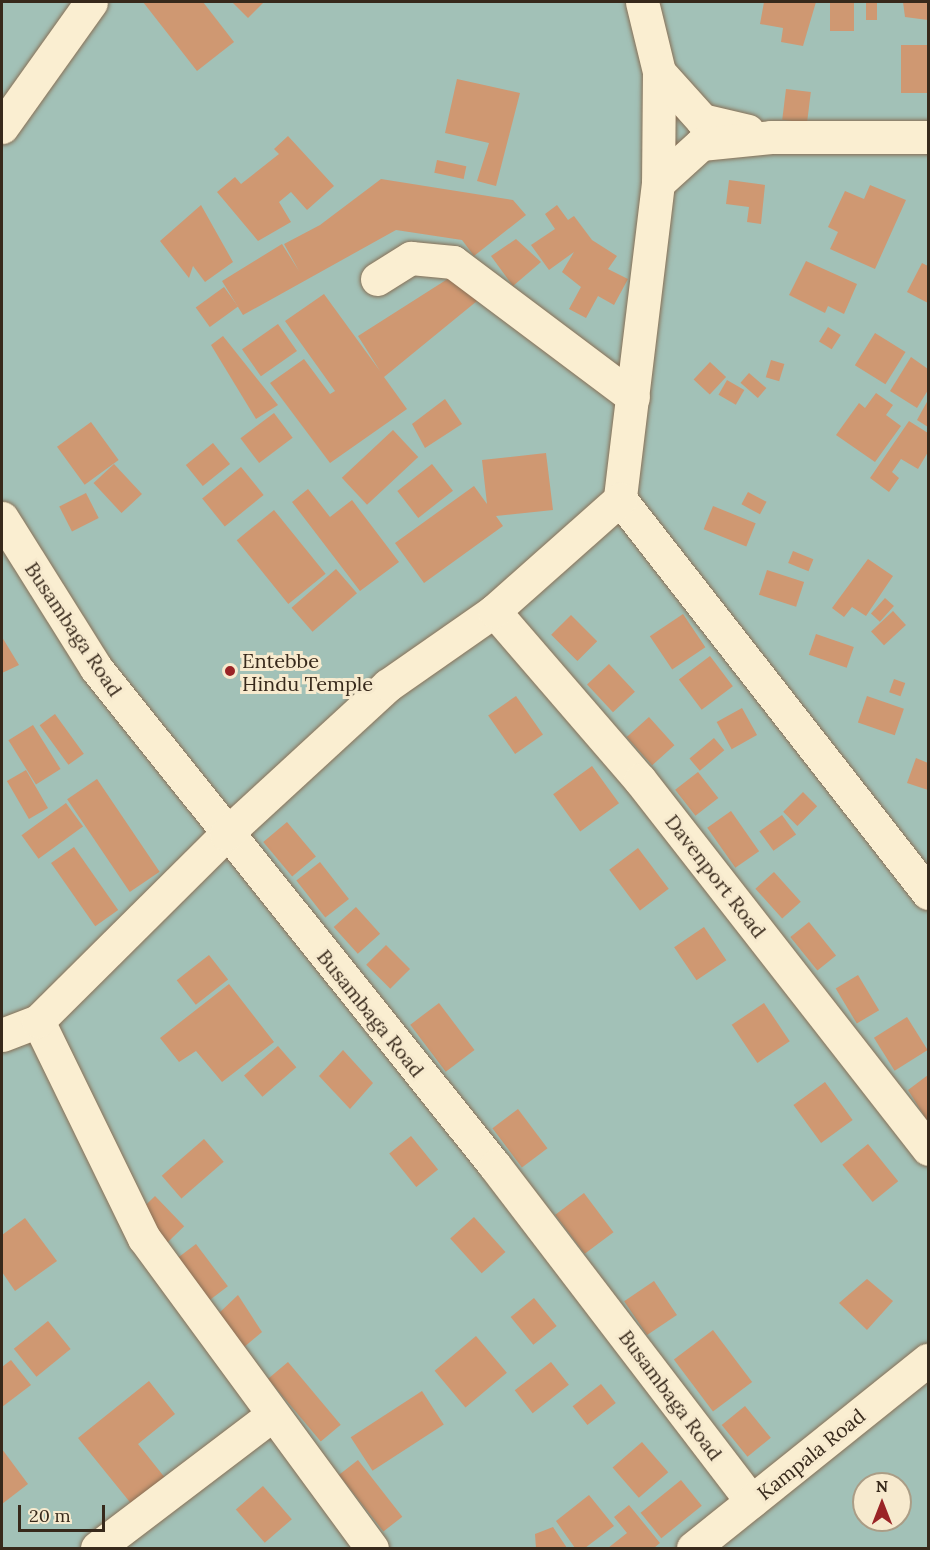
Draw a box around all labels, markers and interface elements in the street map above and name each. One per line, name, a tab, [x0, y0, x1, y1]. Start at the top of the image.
street label: Busambaga Road	[20, 557, 128, 701]
place label: Entebbe Hindu Temple	[242, 648, 373, 695]
marker: Entebbe Hindu Temple	[223, 664, 237, 678]
street label: Davenport Road	[660, 810, 772, 942]
street label: Busambaga Road	[312, 945, 430, 1081]
street label: Busambaga Road	[614, 1325, 728, 1465]
street label: Kampala Road	[752, 1403, 870, 1505]
north arrow	[852, 1472, 912, 1532]
text: N	[876, 1476, 888, 1496]
scale bar	[21, 1493, 108, 1531]
text: 20 m	[29, 1504, 71, 1527]

